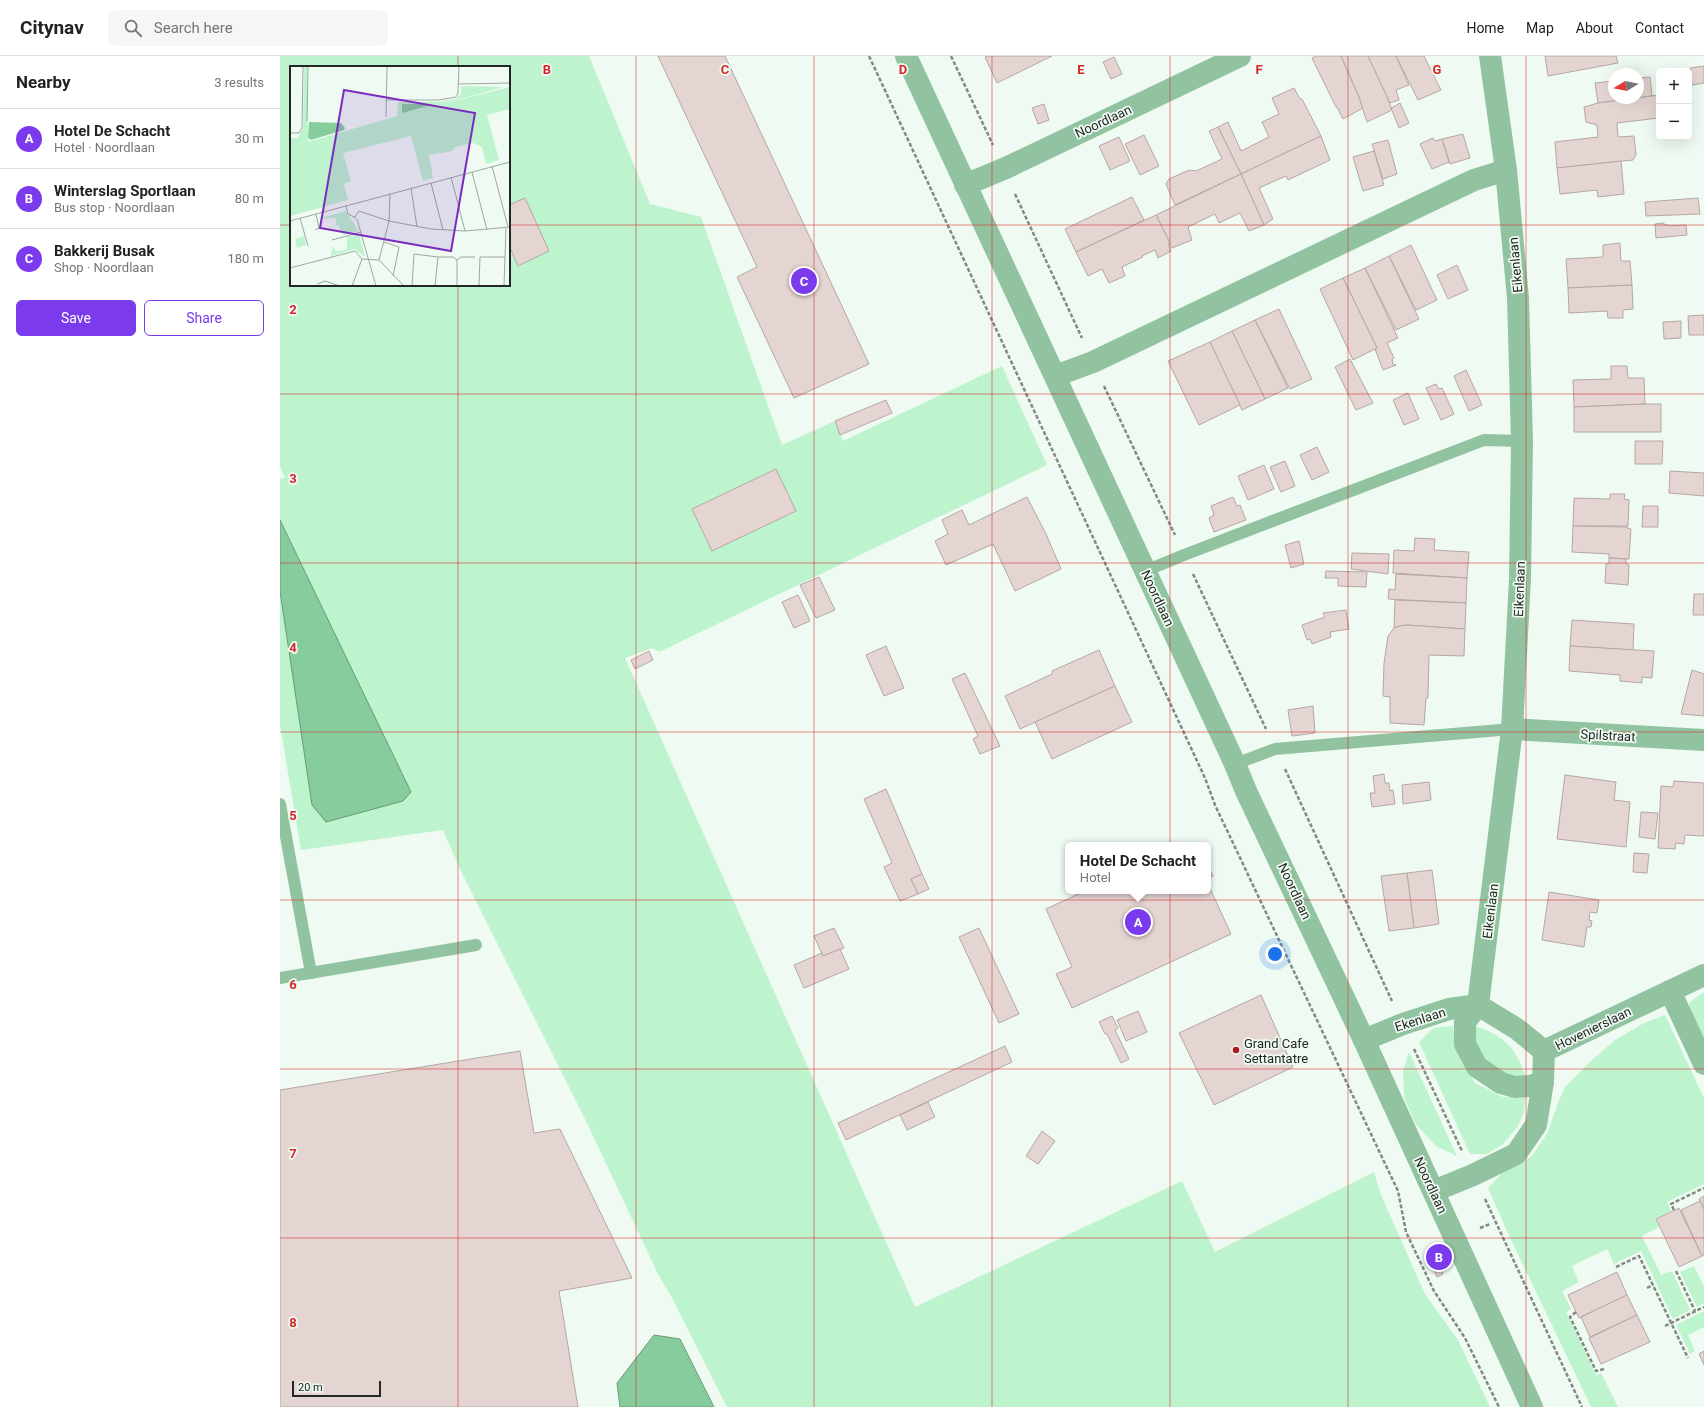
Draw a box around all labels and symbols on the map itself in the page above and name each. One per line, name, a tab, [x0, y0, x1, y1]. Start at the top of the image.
text: B	[543, 62, 551, 77]
text: C	[721, 62, 730, 77]
text: D	[899, 62, 907, 77]
text: E	[1077, 62, 1085, 77]
text: F	[1255, 62, 1263, 77]
text: G	[1433, 62, 1442, 77]
inset map	[290, 66, 510, 286]
north arrow	[1608, 68, 1644, 104]
street label: Noordlaan	[1073, 102, 1134, 141]
street label: Eikenlaan	[1506, 237, 1525, 293]
pin: C	[791, 266, 817, 296]
text: 2	[289, 302, 297, 317]
text: 3	[289, 471, 297, 486]
street label: Eikenlaan	[1511, 561, 1528, 617]
street label: Noordlaan	[1138, 568, 1177, 629]
text: 4	[289, 640, 297, 655]
street label: Spilstraat	[1580, 727, 1636, 744]
text: 5	[289, 808, 297, 823]
street label: Noordlaan	[1275, 861, 1314, 922]
street label: Eikenlaan	[1480, 883, 1501, 940]
pin: A	[1125, 907, 1151, 937]
your location	[1265, 944, 1285, 964]
text: 6	[289, 977, 297, 992]
street label: Ekenlaan	[1393, 1004, 1447, 1035]
street label: Hovenierslaan	[1553, 1004, 1634, 1053]
place label: Grand Cafe Settantatre	[1244, 1036, 1309, 1066]
marker: Grand Cafe Settantatre	[1231, 1045, 1241, 1055]
text: 7	[289, 1146, 297, 1161]
street label: Noordlaan	[1411, 1155, 1450, 1216]
pin: B	[1426, 1242, 1452, 1272]
text: 8	[289, 1315, 297, 1330]
scale bar	[292, 1379, 381, 1398]

